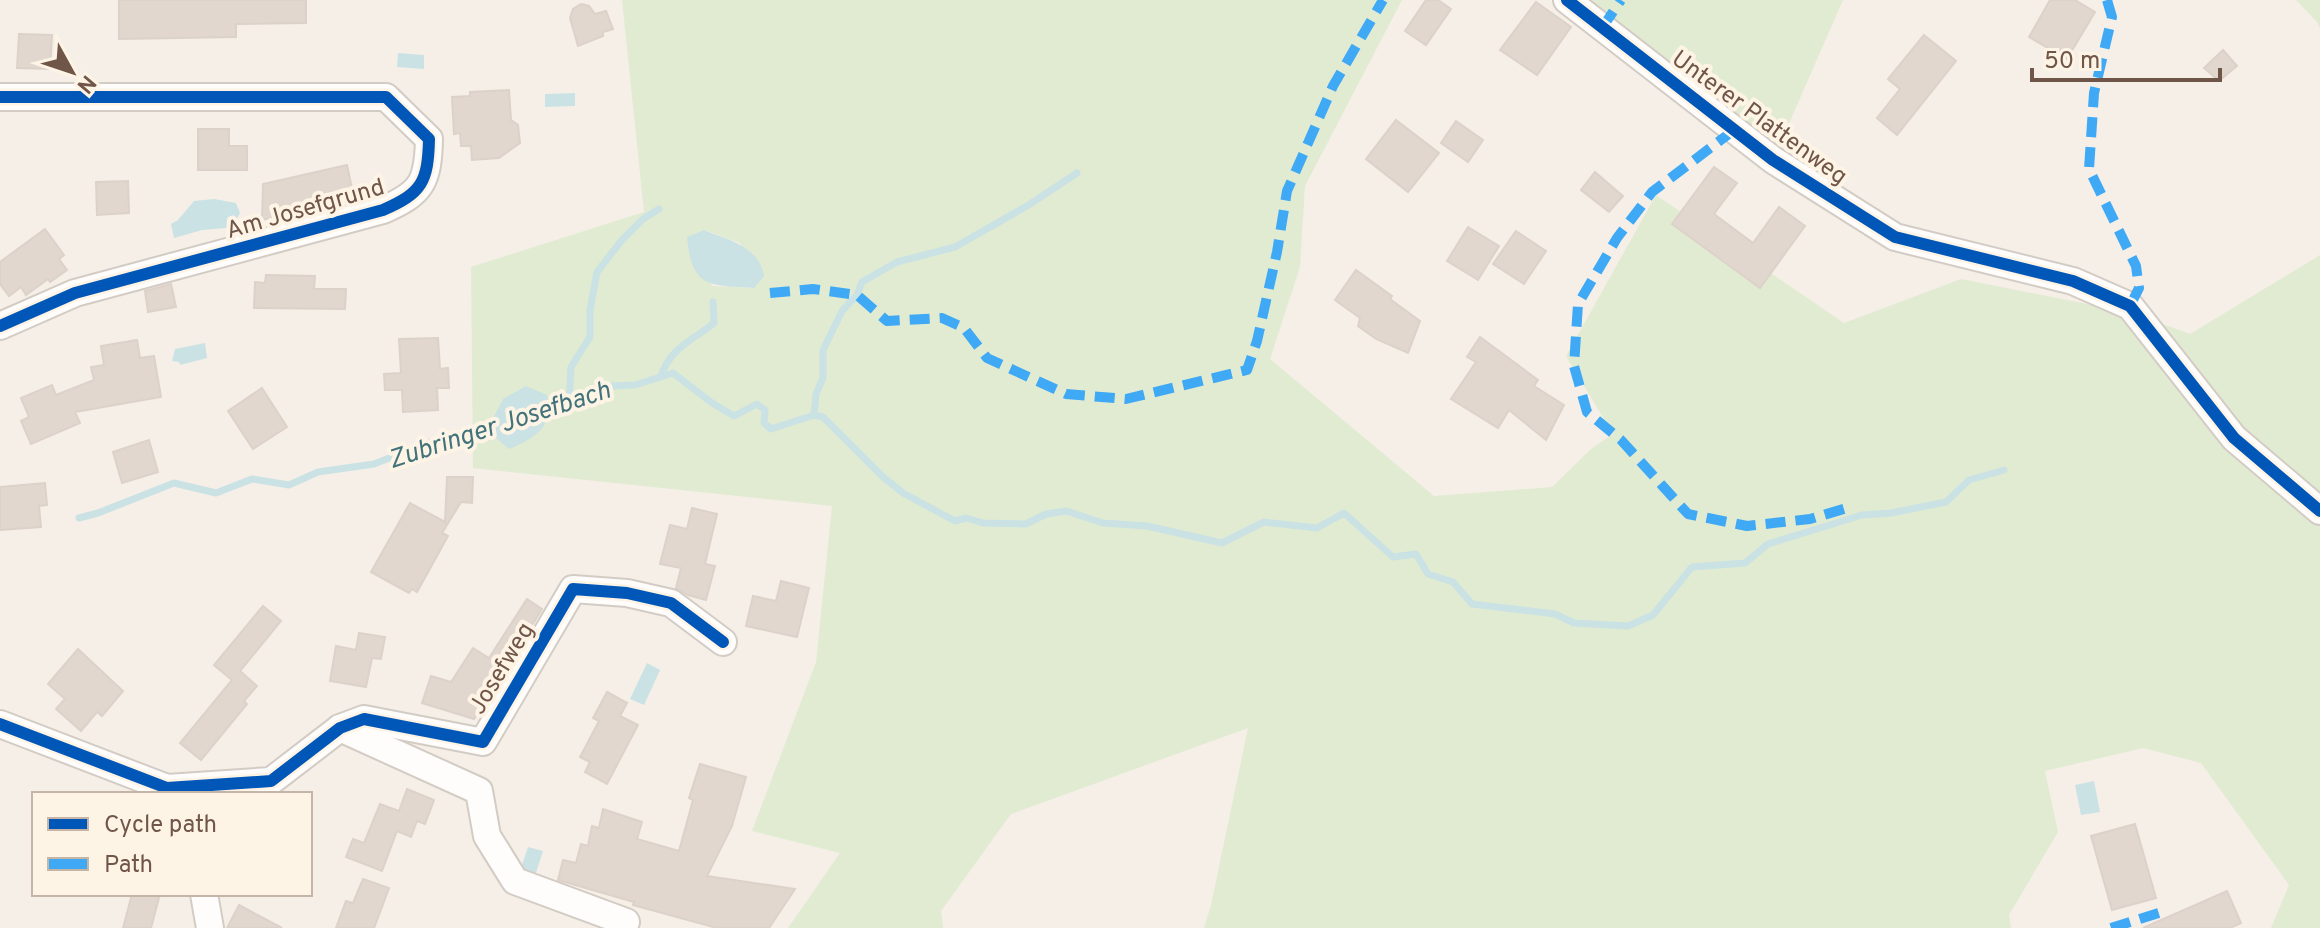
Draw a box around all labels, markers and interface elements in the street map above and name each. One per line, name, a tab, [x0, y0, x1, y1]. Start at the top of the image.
north arrow	[32, 32, 112, 112]
scale bar	[2032, 32, 2220, 82]
street label: Unterer Plattenweg	[1665, 45, 1853, 192]
text: 50 m	[2044, 47, 2100, 77]
text: N	[70, 69, 101, 98]
street label: Am Josefgrund	[223, 173, 388, 247]
water label: Zubringer Josefbach	[384, 375, 615, 478]
street label: Josefweg	[464, 618, 542, 720]
legend	[32, 792, 312, 896]
text: Cycle path	[104, 811, 217, 841]
text: Path	[104, 851, 153, 881]

